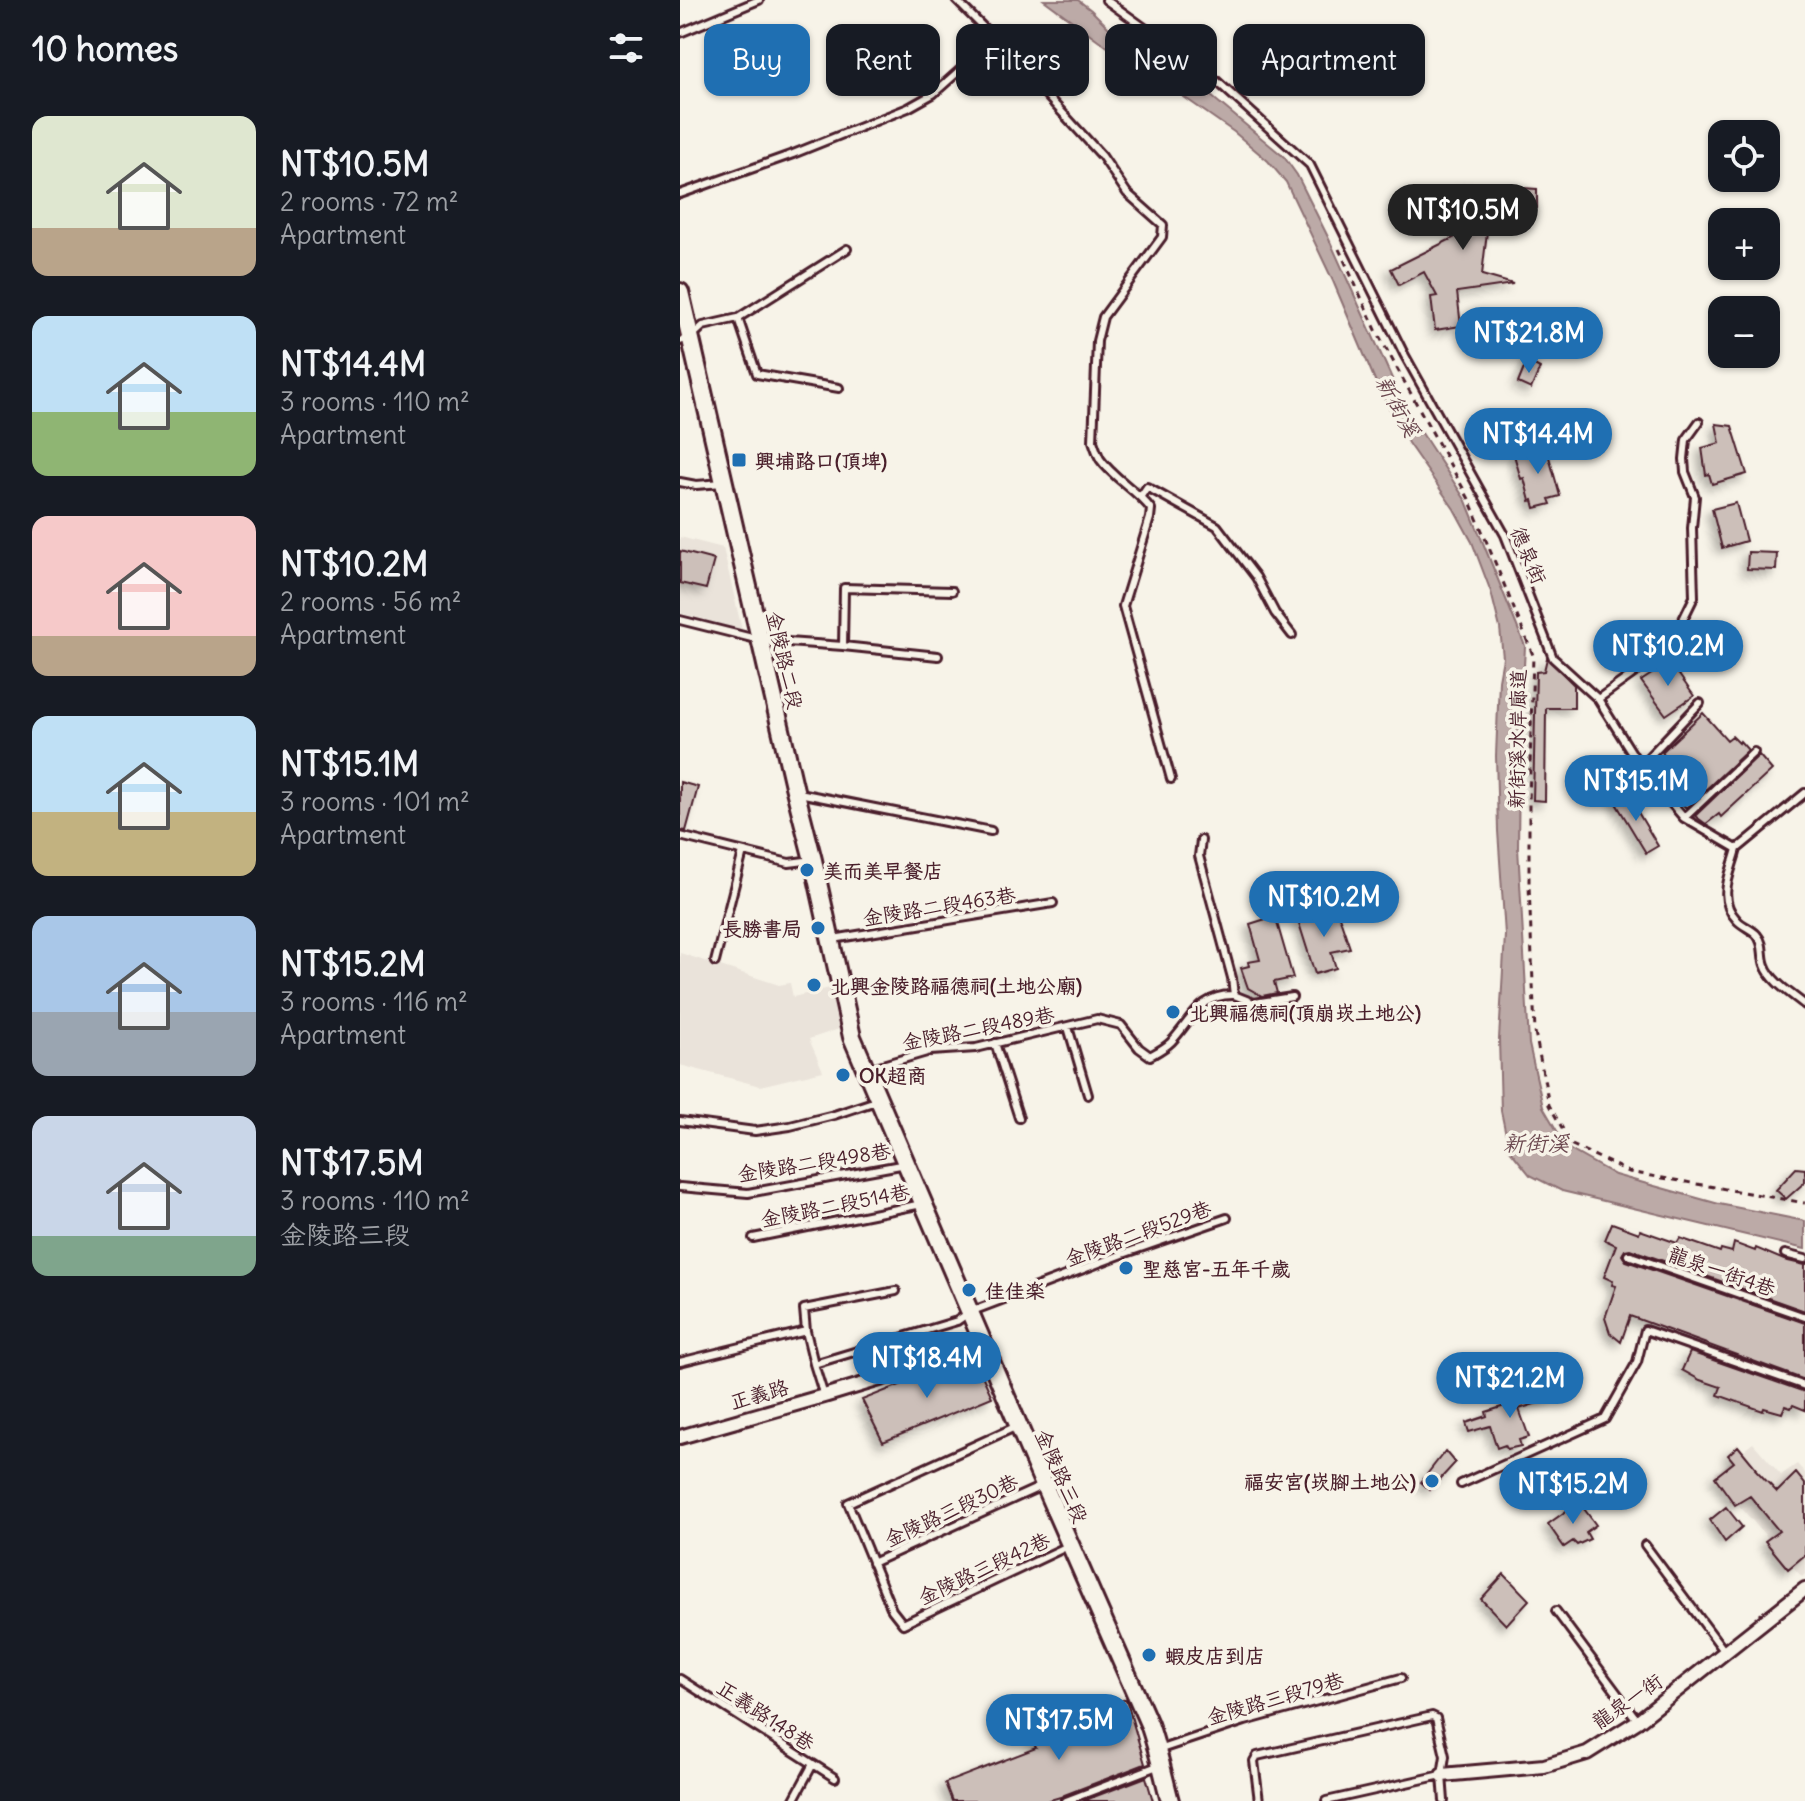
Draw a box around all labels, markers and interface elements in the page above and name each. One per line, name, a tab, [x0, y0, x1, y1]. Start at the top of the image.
chip: Buy	[704, 24, 810, 96]
chip: Rent	[826, 24, 940, 96]
chip: Filters	[956, 24, 1089, 96]
chip: New	[1105, 24, 1217, 96]
chip: Apartment	[1233, 24, 1425, 96]
icon: filters	[604, 26, 648, 70]
text: 10 homes	[32, 27, 178, 70]
map controls	[1708, 120, 1780, 368]
button: locate	[1708, 120, 1780, 192]
text: NT$10.5M	[280, 142, 430, 185]
icon: home	[96, 148, 192, 244]
pin: NT$10.5M	[1380, 184, 1546, 252]
text: 2 rooms · 72 m²	[280, 185, 459, 218]
text: NT$10.5M	[1406, 193, 1520, 226]
button: +	[1708, 208, 1780, 280]
text: Apartment	[280, 218, 406, 251]
button: −	[1708, 296, 1780, 368]
pin: NT$21.8M	[1446, 307, 1612, 375]
text: NT$21.8M	[1473, 316, 1585, 349]
text: NT$14.4M	[280, 342, 426, 385]
icon: home	[96, 348, 192, 444]
water label: 新街溪	[1370, 370, 1427, 443]
text: 3 rooms · 110 m²	[280, 385, 470, 418]
pin: NT$14.4M	[1455, 408, 1621, 476]
text: NT$14.4M	[1482, 417, 1594, 450]
text: Apartment	[280, 418, 406, 451]
place label: 興埔路口(頂埤)	[755, 448, 887, 473]
marker: 興埔路口(頂埤)	[730, 451, 748, 469]
street label: 德泉街	[1506, 523, 1552, 587]
text: NT$10.2M	[280, 542, 429, 585]
icon: home	[96, 548, 192, 644]
text: 2 rooms · 56 m²	[280, 585, 461, 618]
street label: 金陵路二段	[762, 608, 808, 712]
text: Apartment	[280, 618, 406, 651]
pin: NT$10.2M	[1585, 620, 1751, 688]
text: NT$10.2M	[1611, 629, 1725, 662]
street label: 新街溪水岸廊道	[1503, 669, 1531, 809]
text: NT$15.1M	[280, 742, 419, 785]
icon: home	[96, 748, 192, 844]
pin: NT$15.1M	[1553, 755, 1719, 823]
text: NT$15.1M	[1583, 764, 1689, 797]
text: 3 rooms · 101 m²	[280, 785, 470, 818]
text: Apartment	[280, 818, 406, 851]
place label: 美而美早餐店	[823, 858, 943, 883]
marker: 美而美早餐店	[798, 861, 816, 879]
pin: NT$10.2M	[1241, 871, 1407, 939]
text: NT$10.2M	[1267, 880, 1381, 913]
street label: 金陵路二段463巷	[861, 881, 1018, 930]
place label: 長勝書局	[722, 916, 802, 941]
marker: 長勝書局	[809, 919, 827, 937]
text: NT$15.2M	[280, 942, 426, 985]
icon: home	[96, 948, 192, 1044]
place label: 北興金陵路福德祠(土地公廟)	[830, 973, 1082, 998]
marker: 北興金陵路福德祠(土地公廟)	[805, 976, 823, 994]
text: 3 rooms · 116 m²	[280, 985, 468, 1018]
place label: 北興福德祠(頂崩崁土地公)	[1189, 1000, 1421, 1025]
street label: 金陵路二段489巷	[900, 1001, 1057, 1055]
marker: 北興福德祠(頂崩崁土地公)	[1164, 1003, 1182, 1021]
text: Apartment	[280, 1018, 406, 1051]
place label: OK超商	[859, 1063, 927, 1088]
marker: OK超商	[834, 1066, 852, 1084]
water label: 新街溪	[1503, 1129, 1570, 1157]
street label: 金陵路二段498巷	[736, 1137, 893, 1186]
text: NT$17.5M	[280, 1141, 424, 1184]
icon: home	[96, 1148, 192, 1244]
street label: 金陵路二段514巷	[759, 1178, 912, 1232]
text: 3 rooms · 110 m²	[280, 1184, 470, 1217]
street label: 金陵路二段529巷	[1061, 1195, 1216, 1271]
text: 金陵路三段	[280, 1218, 410, 1251]
street label: 龍泉一街4巷	[1665, 1241, 1780, 1301]
place label: 聖慈宮-五年千歲	[1142, 1256, 1291, 1281]
marker: 聖慈宮-五年千歲	[1117, 1259, 1135, 1277]
place label: 佳佳楽	[985, 1278, 1045, 1303]
marker: 佳佳楽	[960, 1281, 978, 1299]
pin: NT$18.4M	[844, 1332, 1010, 1400]
text: NT$18.4M	[871, 1341, 983, 1374]
pin: NT$21.2M	[1427, 1352, 1593, 1420]
text: NT$21.2M	[1454, 1361, 1566, 1394]
street label: 正義路	[727, 1373, 792, 1414]
street label: 金陵路三段	[1030, 1425, 1094, 1527]
pin: NT$15.2M	[1490, 1458, 1656, 1526]
text: NT$15.2M	[1517, 1467, 1629, 1500]
street label: 金陵路三段30巷	[880, 1468, 1023, 1552]
place label: 福安宮(崁腳土地公)	[1244, 1469, 1416, 1494]
marker: 福安宮(崁腳土地公)	[1423, 1472, 1441, 1490]
street label: 金陵路三段42巷	[914, 1526, 1055, 1609]
place label: 蝦皮店到店	[1165, 1643, 1265, 1668]
marker: 蝦皮店到店	[1140, 1646, 1158, 1664]
street label: 金陵路三段79巷	[1204, 1666, 1347, 1729]
street label: 龍泉一街	[1587, 1668, 1667, 1734]
street label: 正義路148巷	[713, 1674, 820, 1756]
pin: NT$17.5M	[976, 1694, 1142, 1762]
text: NT$17.5M	[1004, 1703, 1114, 1736]

